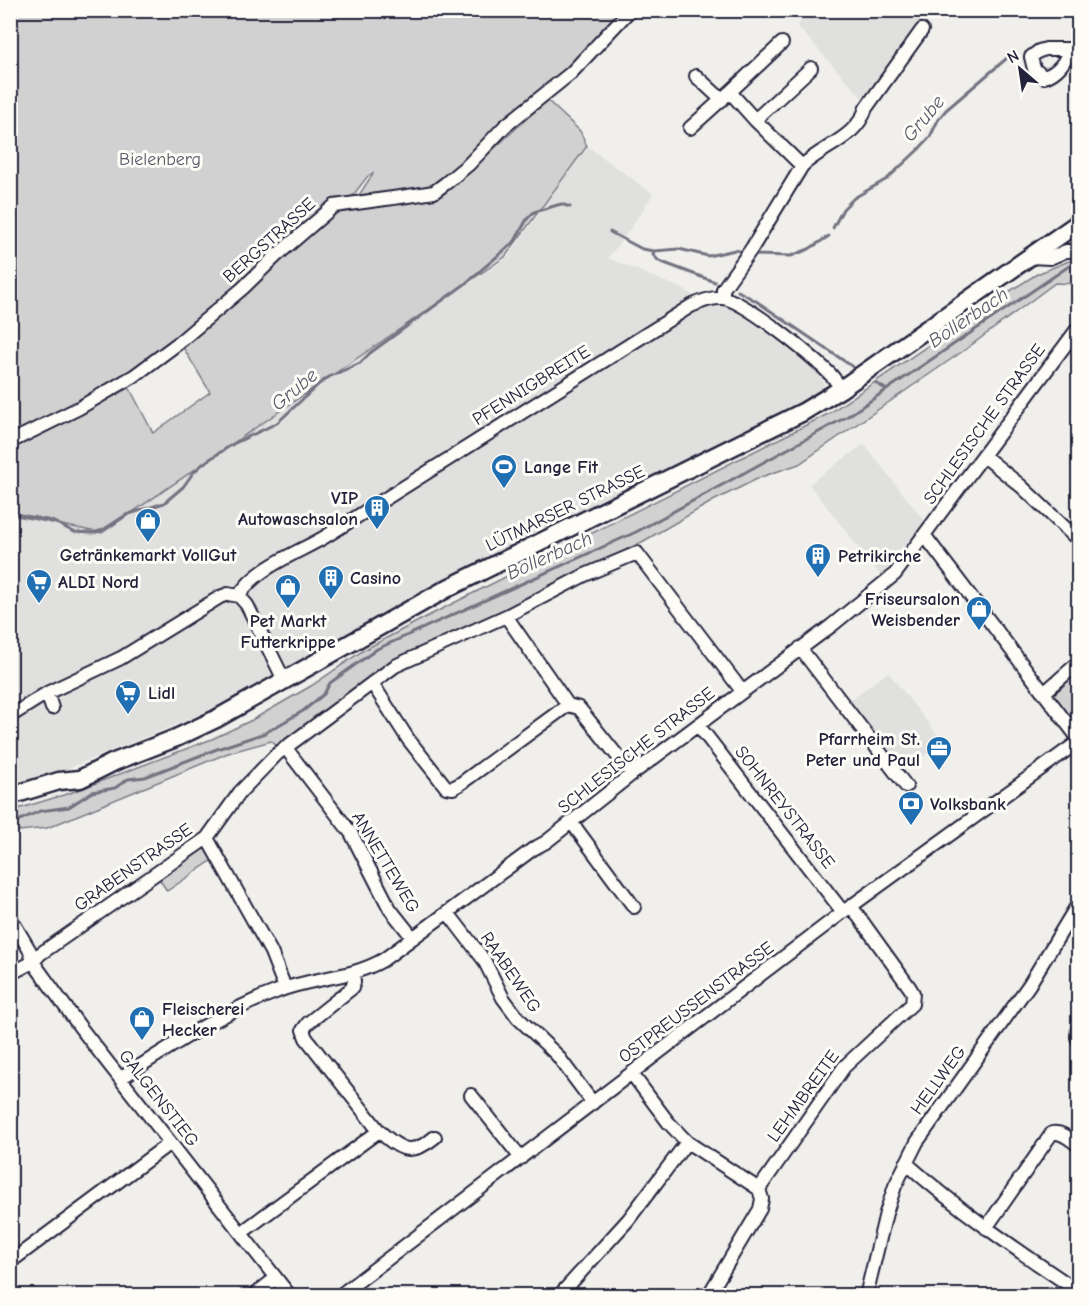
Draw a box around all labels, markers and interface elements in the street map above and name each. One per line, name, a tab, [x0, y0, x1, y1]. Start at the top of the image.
north arrow	[990, 39, 1050, 99]
text: N	[1004, 46, 1022, 67]
water label: Grube	[897, 90, 949, 146]
park label: Bielenberg	[119, 149, 201, 170]
street label: BERGSTRASSE	[219, 193, 320, 287]
water label: Bollerbach	[924, 282, 1013, 352]
street label: SCHLESISCHE STRASSE	[919, 340, 1050, 509]
street label: PFENNIGBREITE	[469, 341, 594, 430]
water label: Grube	[266, 363, 322, 415]
sports icon: Lange Fit	[489, 452, 519, 490]
place label: Lange Fit	[524, 457, 599, 478]
street label: LÜTMARSER STRASSE	[482, 461, 648, 556]
place label: VIP Autowaschsalon	[238, 488, 358, 530]
building icon: VIP Autowaschsalon	[362, 493, 392, 531]
shop icon: Getränkemarkt VollGut	[133, 506, 163, 544]
water label: Bollerbach	[503, 526, 596, 585]
building icon: Petrikirche	[803, 541, 833, 579]
place label: Getränkemarkt VollGut	[60, 545, 237, 566]
place label: Petrikirche	[838, 546, 921, 567]
building icon: Casino	[316, 563, 346, 601]
supermarket icon: ALDI Nord	[24, 567, 54, 605]
place label: Casino	[350, 568, 401, 589]
place label: ALDI Nord	[58, 572, 139, 593]
shop icon: Pet Markt Futterkrippe	[273, 572, 303, 610]
place label: Friseursalon Weisbender	[865, 589, 961, 631]
shop icon: Friseursalon Weisbender	[964, 594, 994, 632]
place label: Pet Markt Futterkrippe	[240, 611, 336, 653]
supermarket icon: Lidl	[113, 678, 143, 716]
place label: Lidl	[148, 683, 175, 704]
street label: SCHLESISCHE STRASSE	[554, 683, 719, 818]
place label: Pfarrheim St. Peter und Paul	[806, 729, 920, 771]
office icon: Pfarrheim St. Peter und Paul	[924, 734, 954, 772]
street label: SOHNREYSTRASSE	[730, 742, 839, 873]
bank icon: Volksbank	[896, 789, 926, 827]
place label: Volksbank	[930, 794, 1006, 815]
street label: ANNETTEWEG	[347, 808, 424, 917]
street label: GRABENSTRASSE	[70, 819, 196, 916]
street label: RAABEWEG	[476, 928, 545, 1017]
street label: OSTPREUSSENSTRASSE	[615, 937, 778, 1068]
place label: Fleischerei Hecker	[162, 999, 244, 1041]
shop icon: Fleischerei Hecker	[127, 1004, 157, 1042]
street label: HELLWEG	[906, 1042, 970, 1119]
street label: GALGENSTIEG	[114, 1046, 203, 1151]
street label: LEHMBREITE	[763, 1046, 844, 1146]

